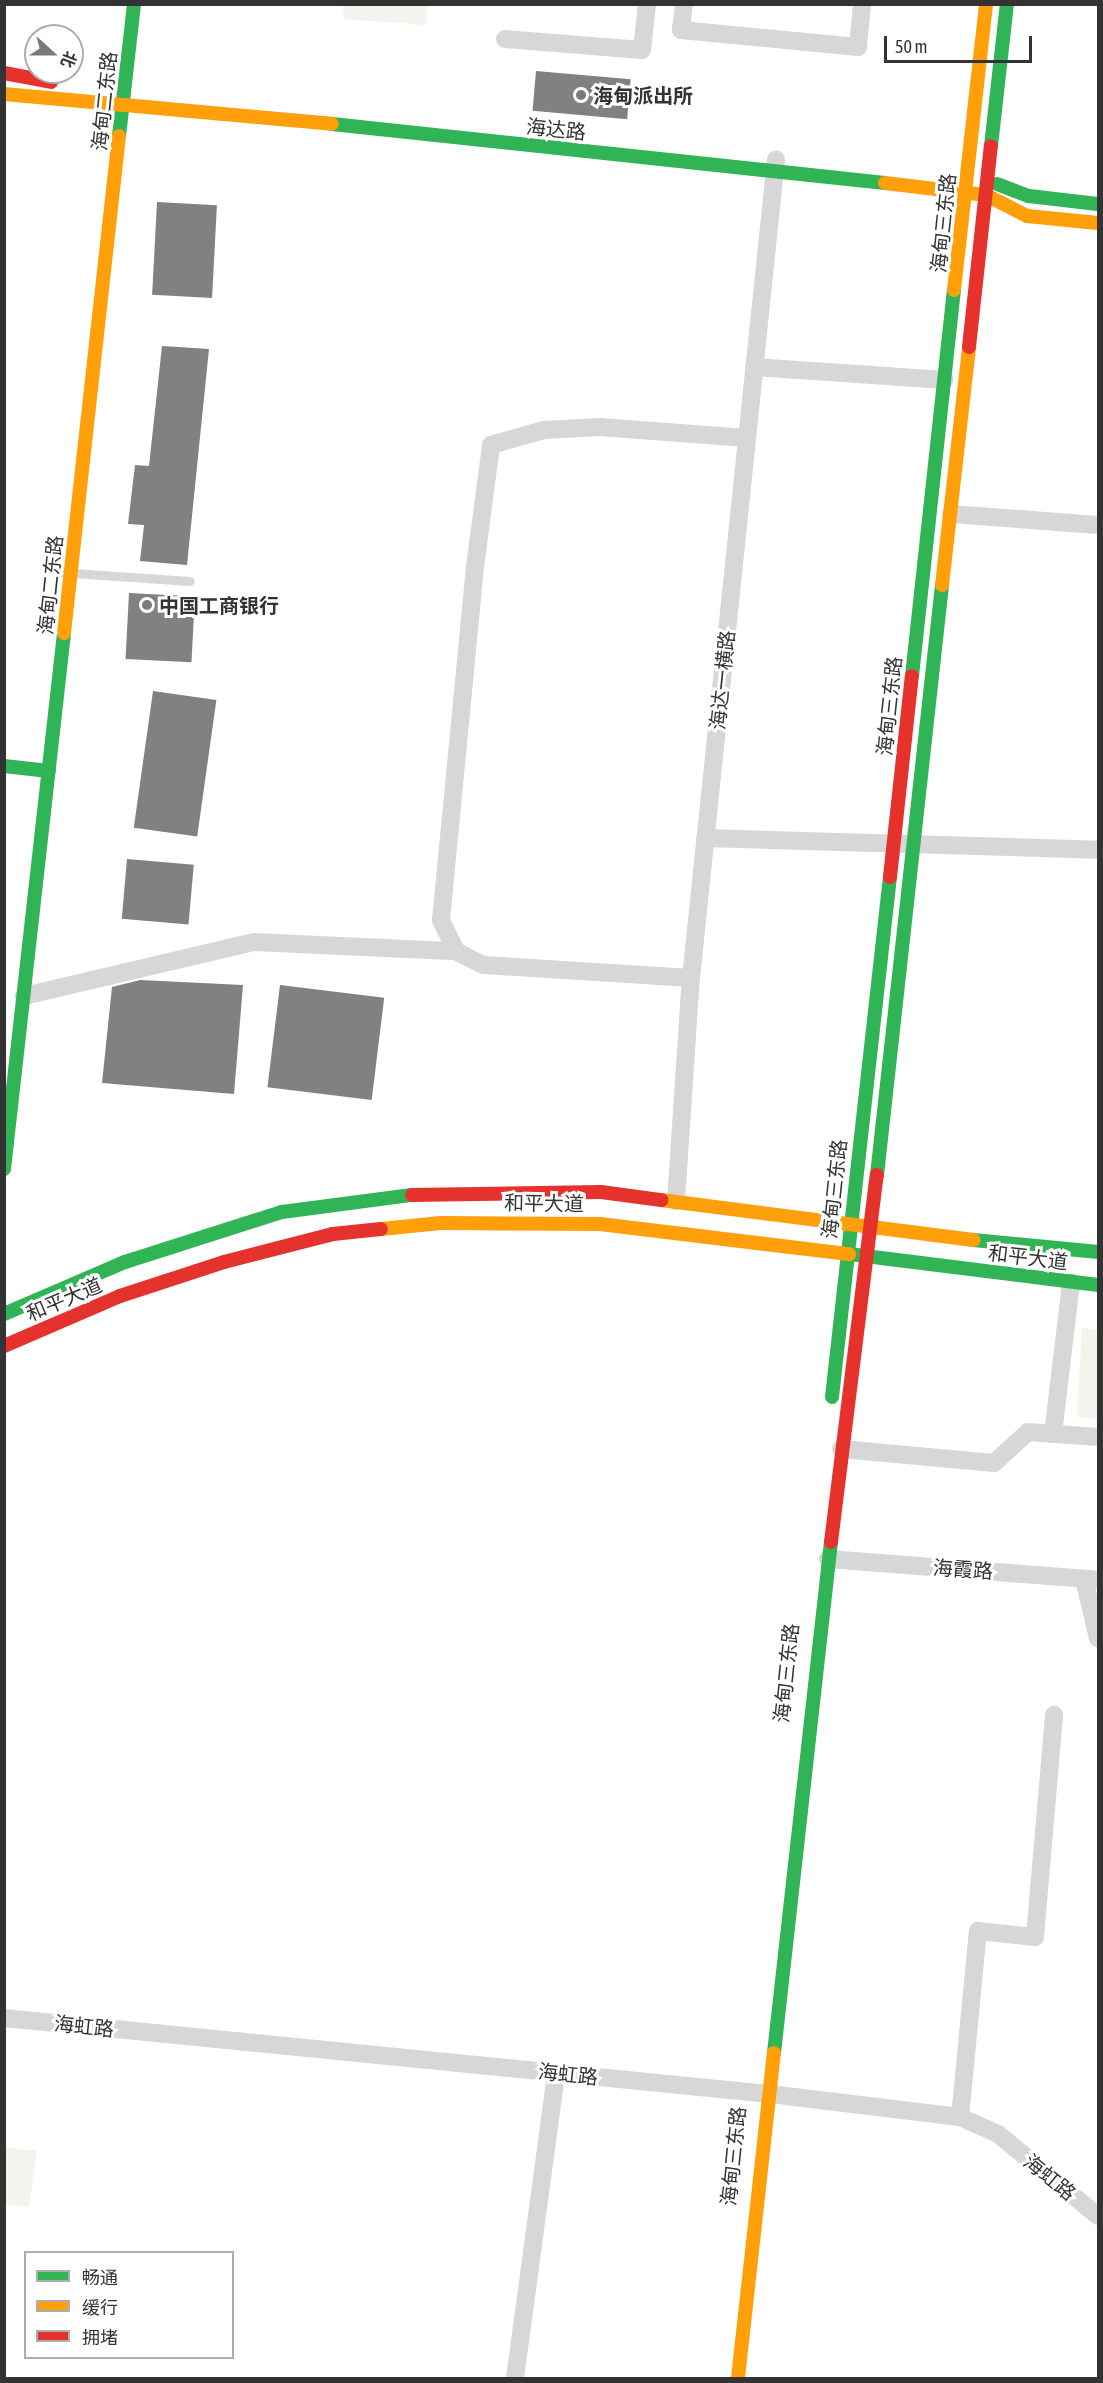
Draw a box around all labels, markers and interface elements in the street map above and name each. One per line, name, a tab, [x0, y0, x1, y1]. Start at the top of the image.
north arrow	[24, 24, 84, 84]
scale bar	[887, 24, 1036, 62]
text: 50 m	[895, 36, 927, 57]
text: 北	[58, 49, 80, 70]
street label: 海甸二东路	[87, 50, 121, 152]
place label: 海甸派出所	[593, 83, 693, 107]
marker: 海甸派出所	[574, 88, 588, 102]
street label: 海达路	[525, 114, 587, 144]
street label: 海甸三东路	[926, 172, 960, 274]
street label: 海甸二东路	[33, 534, 67, 636]
place label: 中国工商银行	[159, 593, 279, 617]
marker: 中国工商银行	[140, 598, 154, 612]
street label: 海达一横路	[705, 629, 739, 731]
street label: 海甸三东路	[872, 655, 906, 757]
street label: 海甸三东路	[817, 1138, 851, 1240]
street label: 和平大道	[504, 1190, 584, 1216]
street label: 和平大道	[987, 1240, 1069, 1274]
street label: 和平大道	[22, 1272, 106, 1326]
street label: 海霞路	[932, 1555, 994, 1583]
street label: 海甸三东路	[769, 1622, 803, 1724]
street label: 海虹路	[53, 2011, 115, 2041]
street label: 海虹路	[537, 2059, 599, 2089]
street label: 海甸三东路	[716, 2105, 750, 2207]
street label: 海虹路	[1019, 2149, 1081, 2205]
legend	[24, 2251, 234, 2359]
text: 畅通	[82, 2267, 118, 2288]
text: 缓行	[82, 2297, 118, 2318]
text: 拥堵	[82, 2327, 118, 2348]

